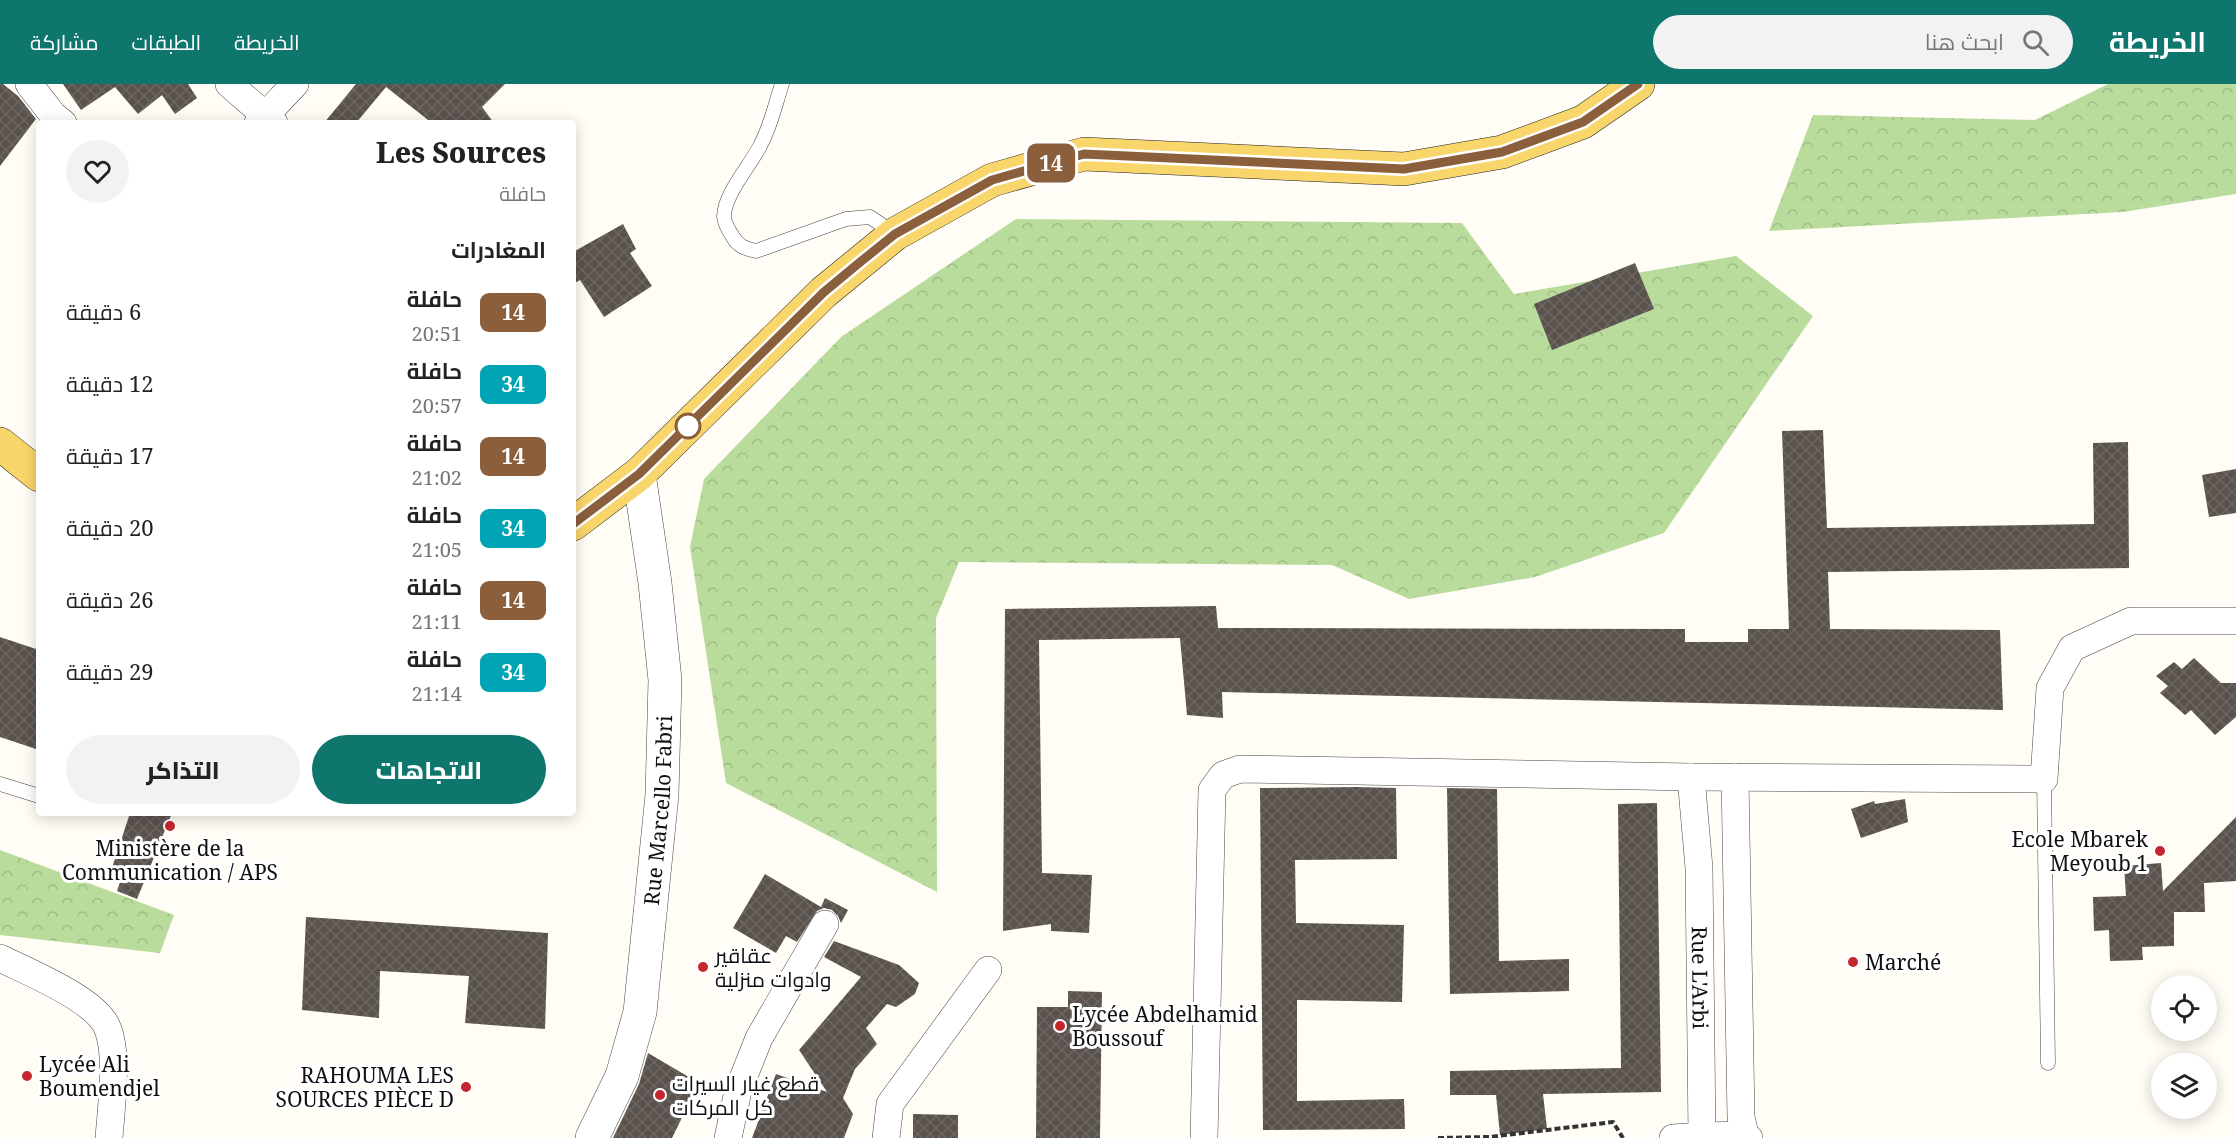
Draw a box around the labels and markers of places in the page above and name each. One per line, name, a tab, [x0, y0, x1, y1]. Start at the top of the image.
unlabelled marker	[675, 413, 701, 439]
marker: Ministère de la Communication / APS	[163, 819, 177, 833]
place label: Ecole Mbarek Meyoub 1	[2011, 825, 2149, 877]
place label: Ministère de la Communication / APS	[62, 834, 278, 886]
marker: Ecole Mbarek Meyoub 1	[2153, 844, 2167, 858]
place label: عقاقير وادوات منزلية	[714, 941, 831, 993]
place label: Marché	[1865, 948, 1941, 976]
marker: Marché	[1846, 955, 1860, 969]
marker: عقاقير وادوات منزلية	[696, 960, 710, 974]
place label: Lycée Abdelhamid Boussouf	[1072, 1000, 1258, 1052]
marker: Lycée Abdelhamid Boussouf	[1053, 1019, 1067, 1033]
place label: Lycée Ali Boumendjel	[39, 1050, 160, 1102]
place label: RAHOUMA LES SOURCES PIÈCE D	[276, 1061, 454, 1113]
marker: Lycée Ali Boumendjel	[20, 1069, 34, 1083]
place label: قطع غيار السيرات كل المركات	[672, 1069, 819, 1121]
marker: RAHOUMA LES SOURCES PIÈCE D	[459, 1080, 473, 1094]
marker: قطع غيار السيرات كل المركات	[653, 1088, 667, 1102]

